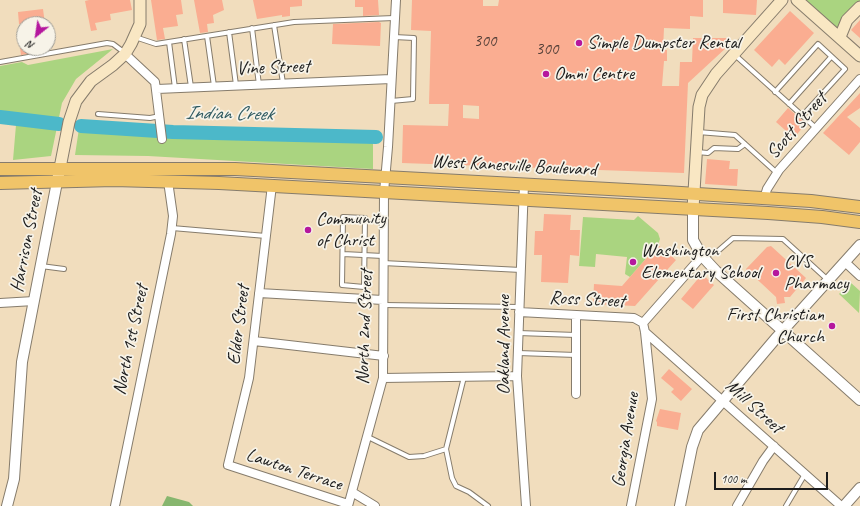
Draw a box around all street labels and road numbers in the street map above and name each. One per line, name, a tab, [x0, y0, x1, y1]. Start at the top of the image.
street label: Vine Street	[236, 55, 310, 81]
street label: Scott Street	[762, 88, 832, 164]
street label: West Kanesville Boulevard	[431, 150, 597, 182]
street label: Harrison Street	[6, 188, 48, 294]
street label: North 2nd Street	[352, 269, 378, 385]
street label: North 1st Street	[108, 283, 154, 397]
street label: Elder Street	[223, 284, 255, 366]
street label: Ross Street	[549, 287, 625, 313]
street label: Oakland Avenue	[493, 295, 515, 395]
street label: Mill Street	[720, 375, 788, 439]
street label: Georgia Avenue	[607, 391, 645, 489]
street label: Lawton Terrace	[243, 444, 345, 496]

